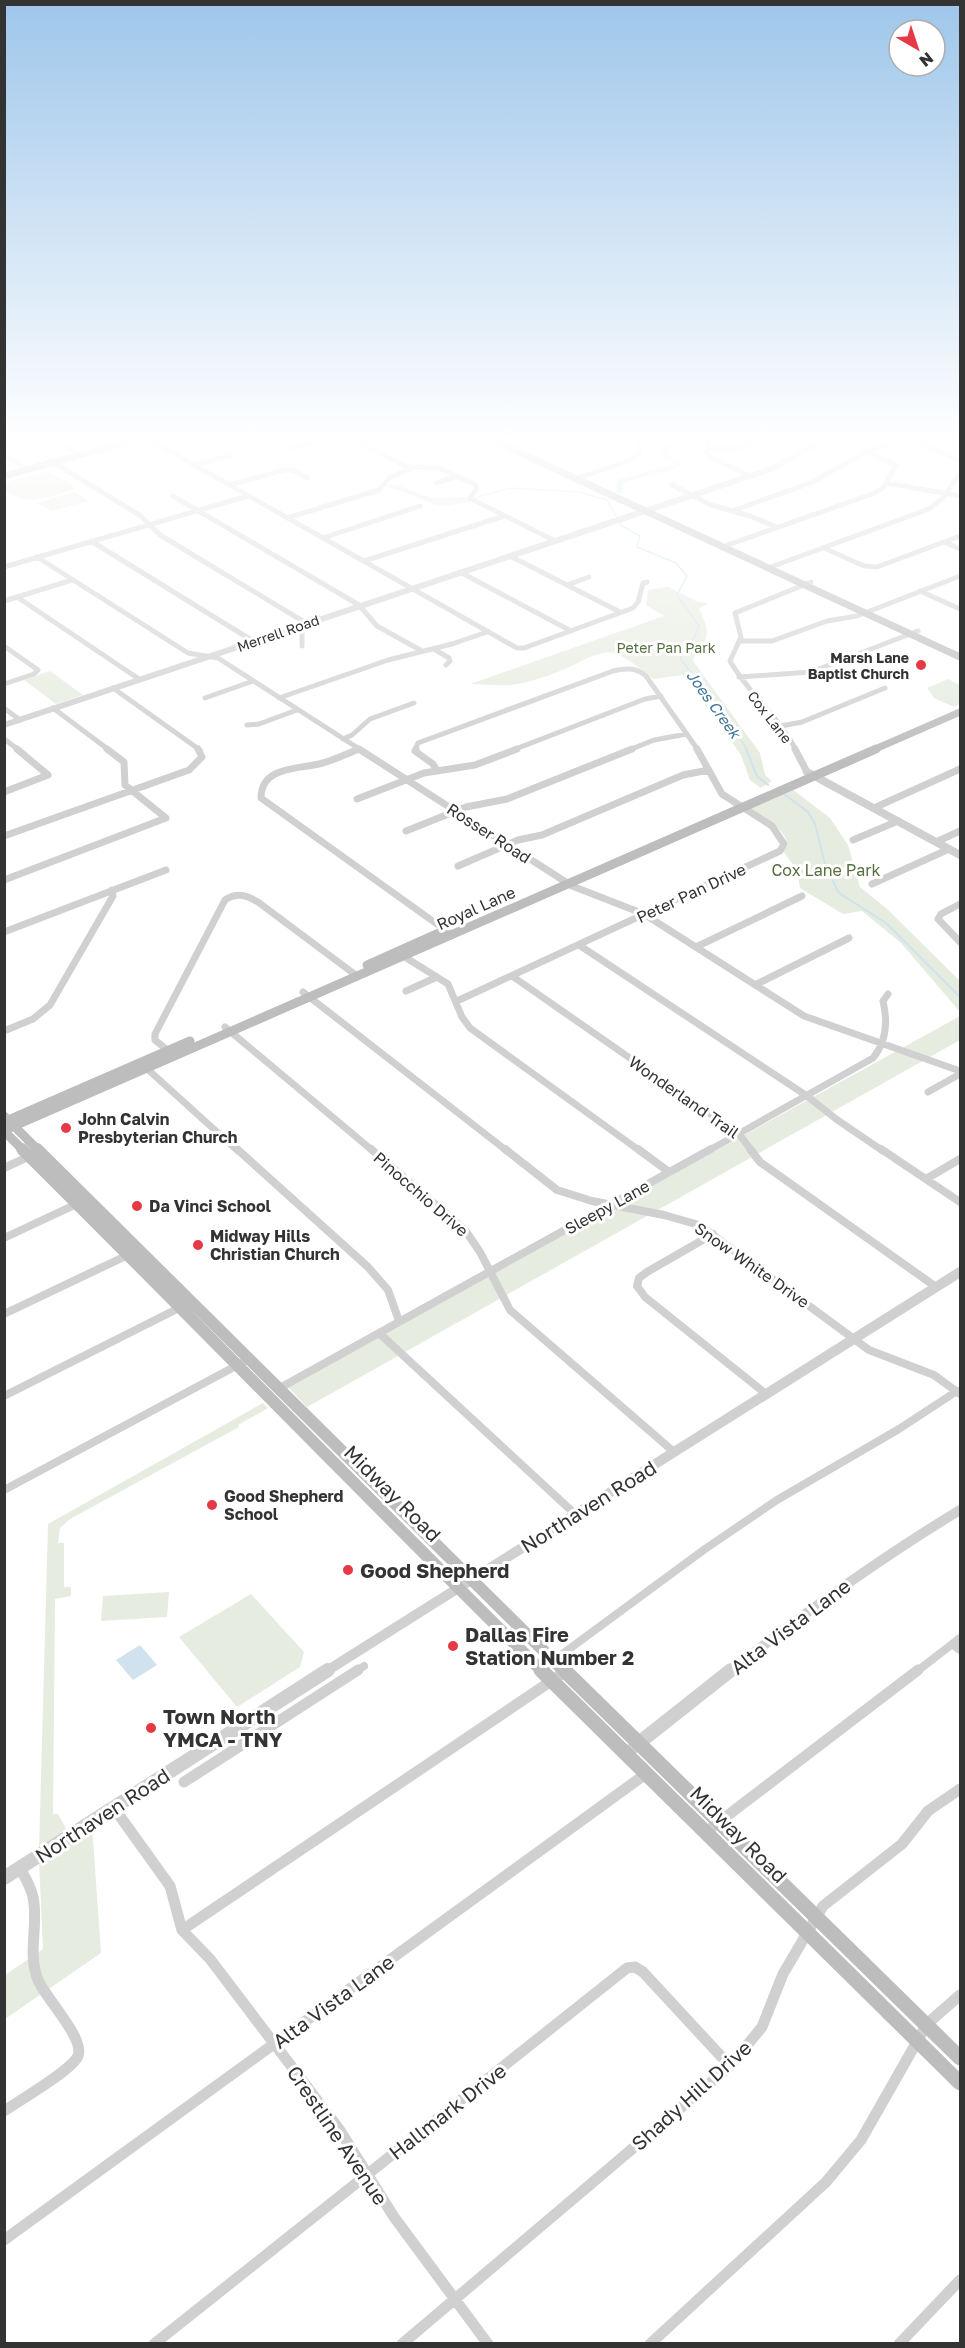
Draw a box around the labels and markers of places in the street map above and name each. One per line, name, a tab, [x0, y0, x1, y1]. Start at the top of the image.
place label: Marsh Lane Baptist Church	[808, 649, 909, 682]
marker: Marsh Lane Baptist Church	[914, 658, 928, 672]
place label: John Calvin Presbyterian Church	[78, 1109, 237, 1147]
marker: John Calvin Presbyterian Church	[59, 1121, 73, 1135]
place label: Da Vinci School	[149, 1196, 272, 1216]
marker: Da Vinci School	[130, 1199, 144, 1213]
place label: Midway Hills Christian Church	[210, 1226, 340, 1264]
marker: Midway Hills Christian Church	[191, 1238, 205, 1252]
place label: Good Shepherd School	[224, 1486, 344, 1524]
marker: Good Shepherd School	[205, 1498, 219, 1512]
place label: Good Shepherd	[360, 1558, 509, 1582]
marker: Good Shepherd	[341, 1563, 355, 1577]
place label: Dallas Fire Station Number 2	[465, 1622, 634, 1669]
marker: Dallas Fire Station Number 2	[446, 1639, 460, 1653]
place label: Town North YMCA - TNY	[163, 1704, 283, 1751]
marker: Town North YMCA - TNY	[144, 1721, 158, 1735]

